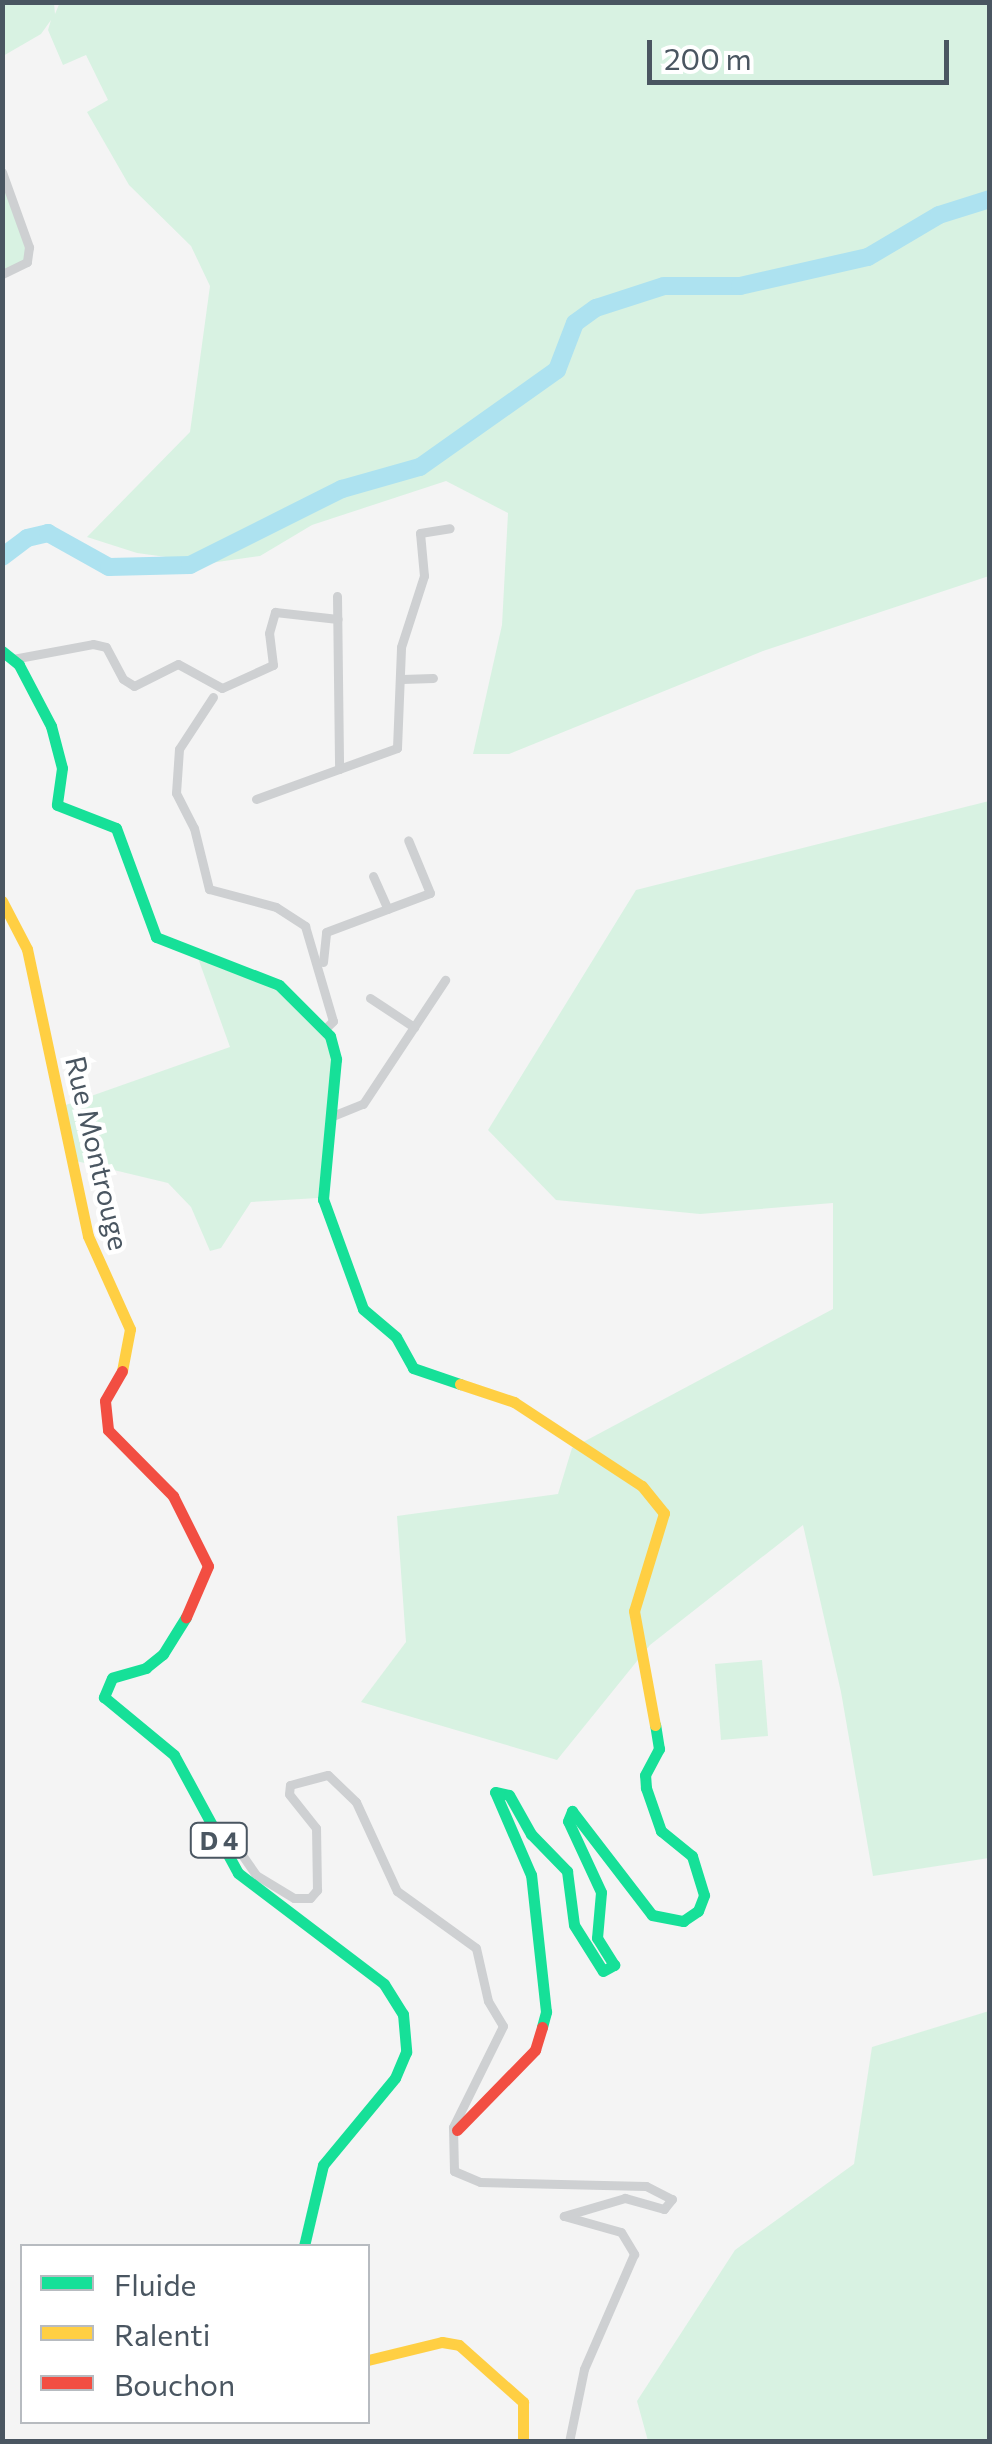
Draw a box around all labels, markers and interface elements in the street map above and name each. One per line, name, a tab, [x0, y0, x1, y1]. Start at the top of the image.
scale bar	[652, 20, 954, 82]
text: 200 m	[664, 39, 752, 76]
street label: Rue Montrouge	[59, 1053, 137, 1253]
road number: D 4	[189, 1820, 249, 1860]
legend	[20, 2244, 370, 2424]
text: Fluide	[114, 2265, 196, 2302]
text: Ralenti	[114, 2315, 210, 2352]
text: Bouchon	[114, 2365, 235, 2402]

